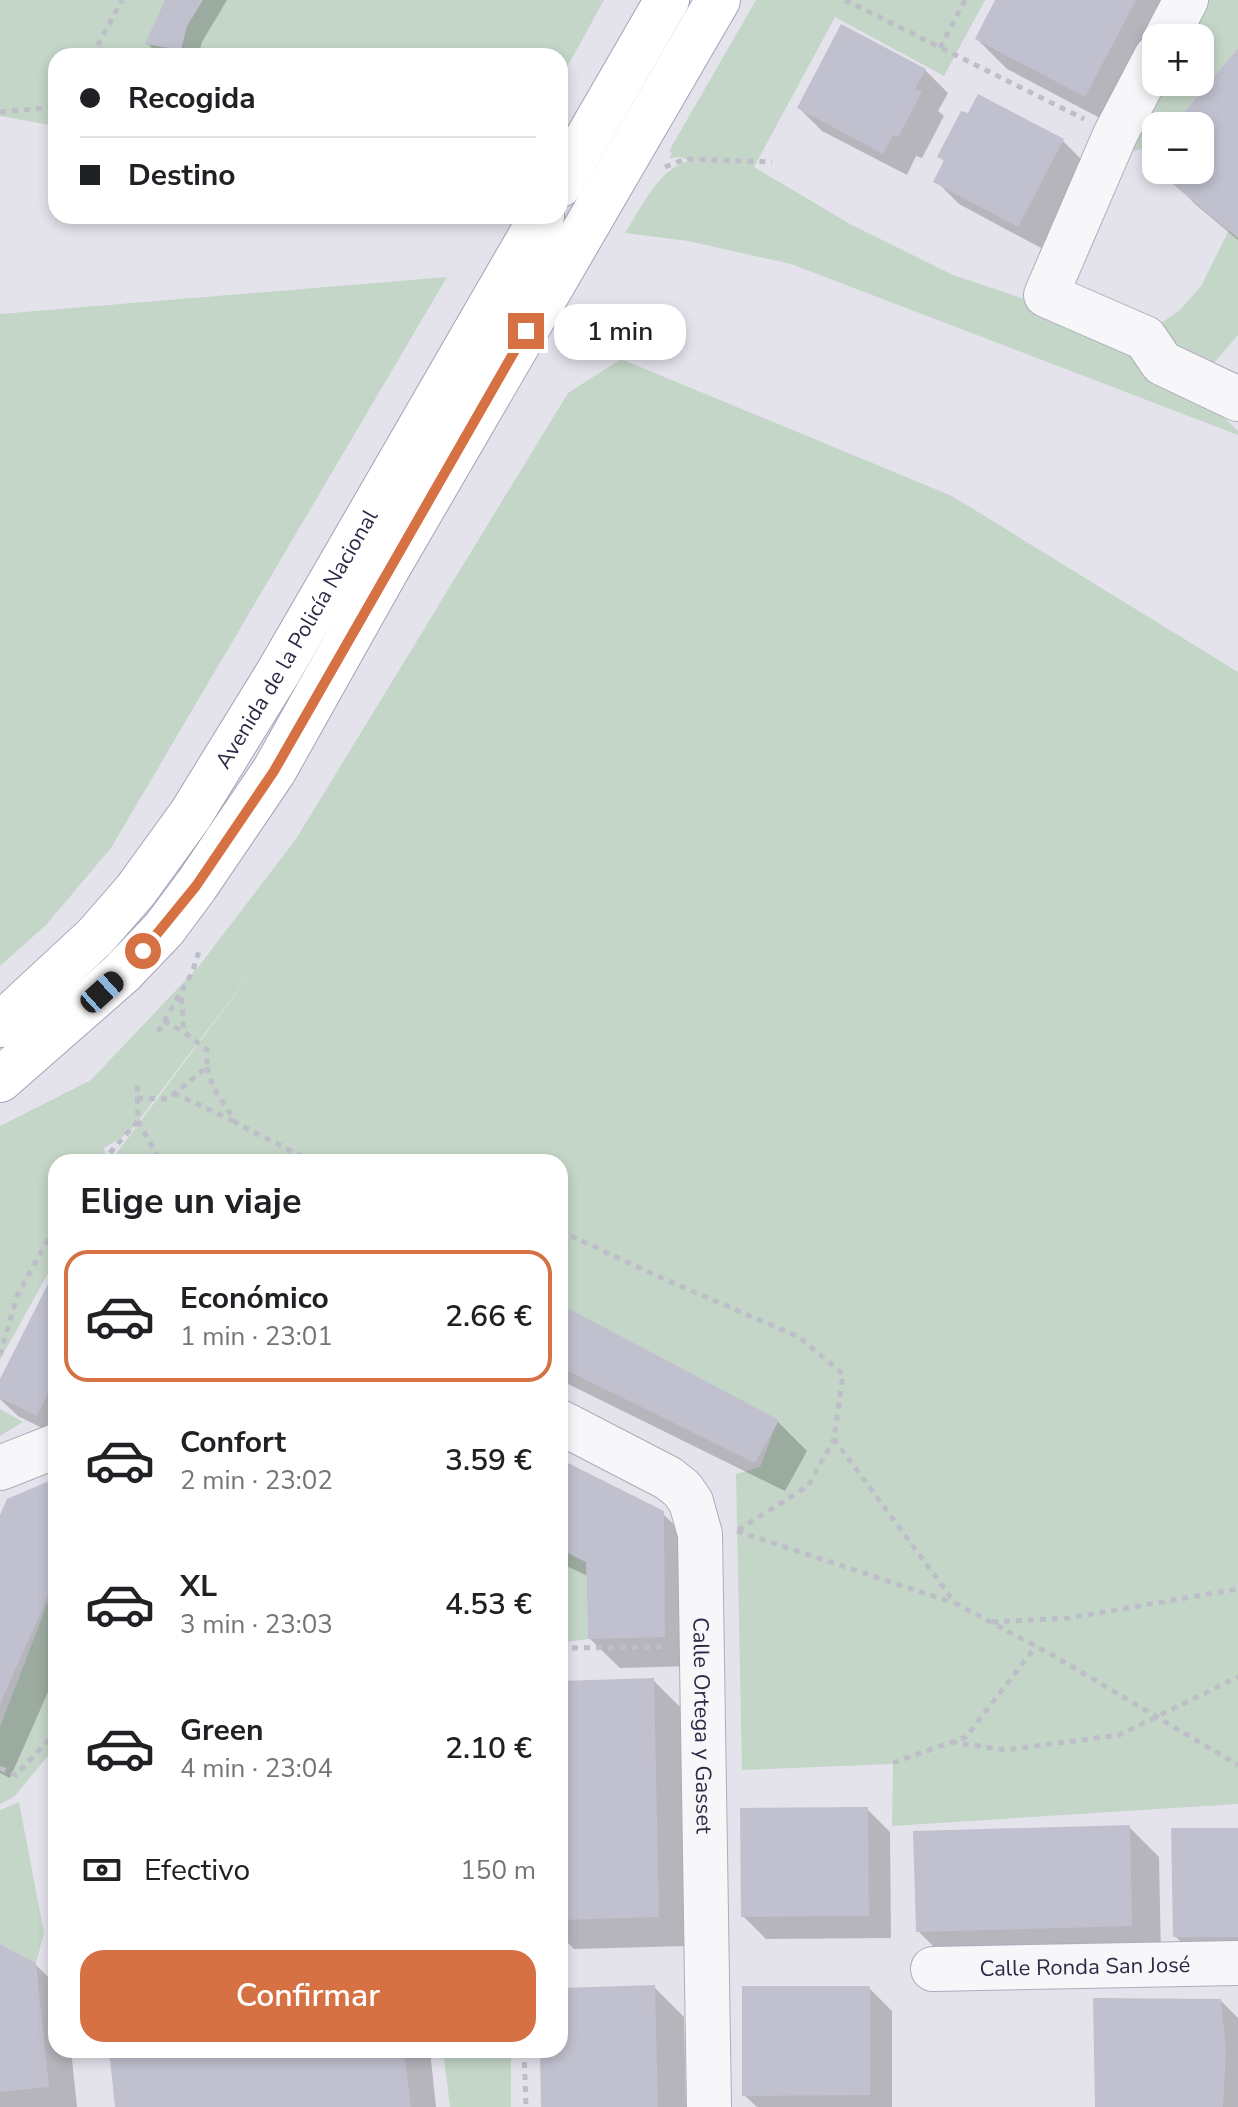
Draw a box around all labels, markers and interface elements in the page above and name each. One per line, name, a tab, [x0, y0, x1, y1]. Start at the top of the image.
map controls	[1142, 24, 1214, 184]
button: +	[1142, 24, 1214, 96]
text: Recogida	[128, 78, 256, 119]
button: −	[1142, 112, 1214, 184]
text: Destino	[128, 155, 236, 196]
callout: 1 min	[554, 303, 686, 359]
route end	[508, 313, 544, 349]
text: 1 min	[587, 314, 653, 349]
street label: Avenida de la Policía Nacional	[209, 504, 385, 775]
route start	[125, 933, 161, 969]
car	[76, 967, 128, 1017]
text: Elige un viaje	[80, 1177, 301, 1226]
text: Económico	[180, 1278, 329, 1319]
icon: car	[84, 1280, 156, 1352]
text: 2.66 €	[445, 1296, 532, 1337]
text: 1 min · 23:01	[180, 1319, 333, 1354]
text: Confort	[180, 1422, 286, 1463]
icon: car	[84, 1424, 156, 1496]
text: 3.59 €	[445, 1440, 532, 1481]
text: 2 min · 23:02	[180, 1463, 333, 1498]
text: XL	[180, 1566, 217, 1607]
icon: car	[84, 1568, 156, 1640]
text: 4.53 €	[445, 1584, 532, 1625]
text: 3 min · 23:03	[180, 1607, 333, 1642]
street label: Calle Ortega y Gasset	[685, 1617, 719, 1834]
text: Green	[180, 1710, 264, 1751]
icon: car	[84, 1712, 156, 1784]
text: 2.10 €	[445, 1728, 532, 1769]
text: 4 min · 23:04	[180, 1751, 333, 1786]
icon: cash	[80, 1848, 124, 1892]
text: Efectivo	[144, 1850, 250, 1891]
text: 150 m	[460, 1853, 536, 1888]
button: Confirmar	[80, 1950, 536, 2042]
street label: Calle Ronda San José	[979, 1950, 1191, 1984]

